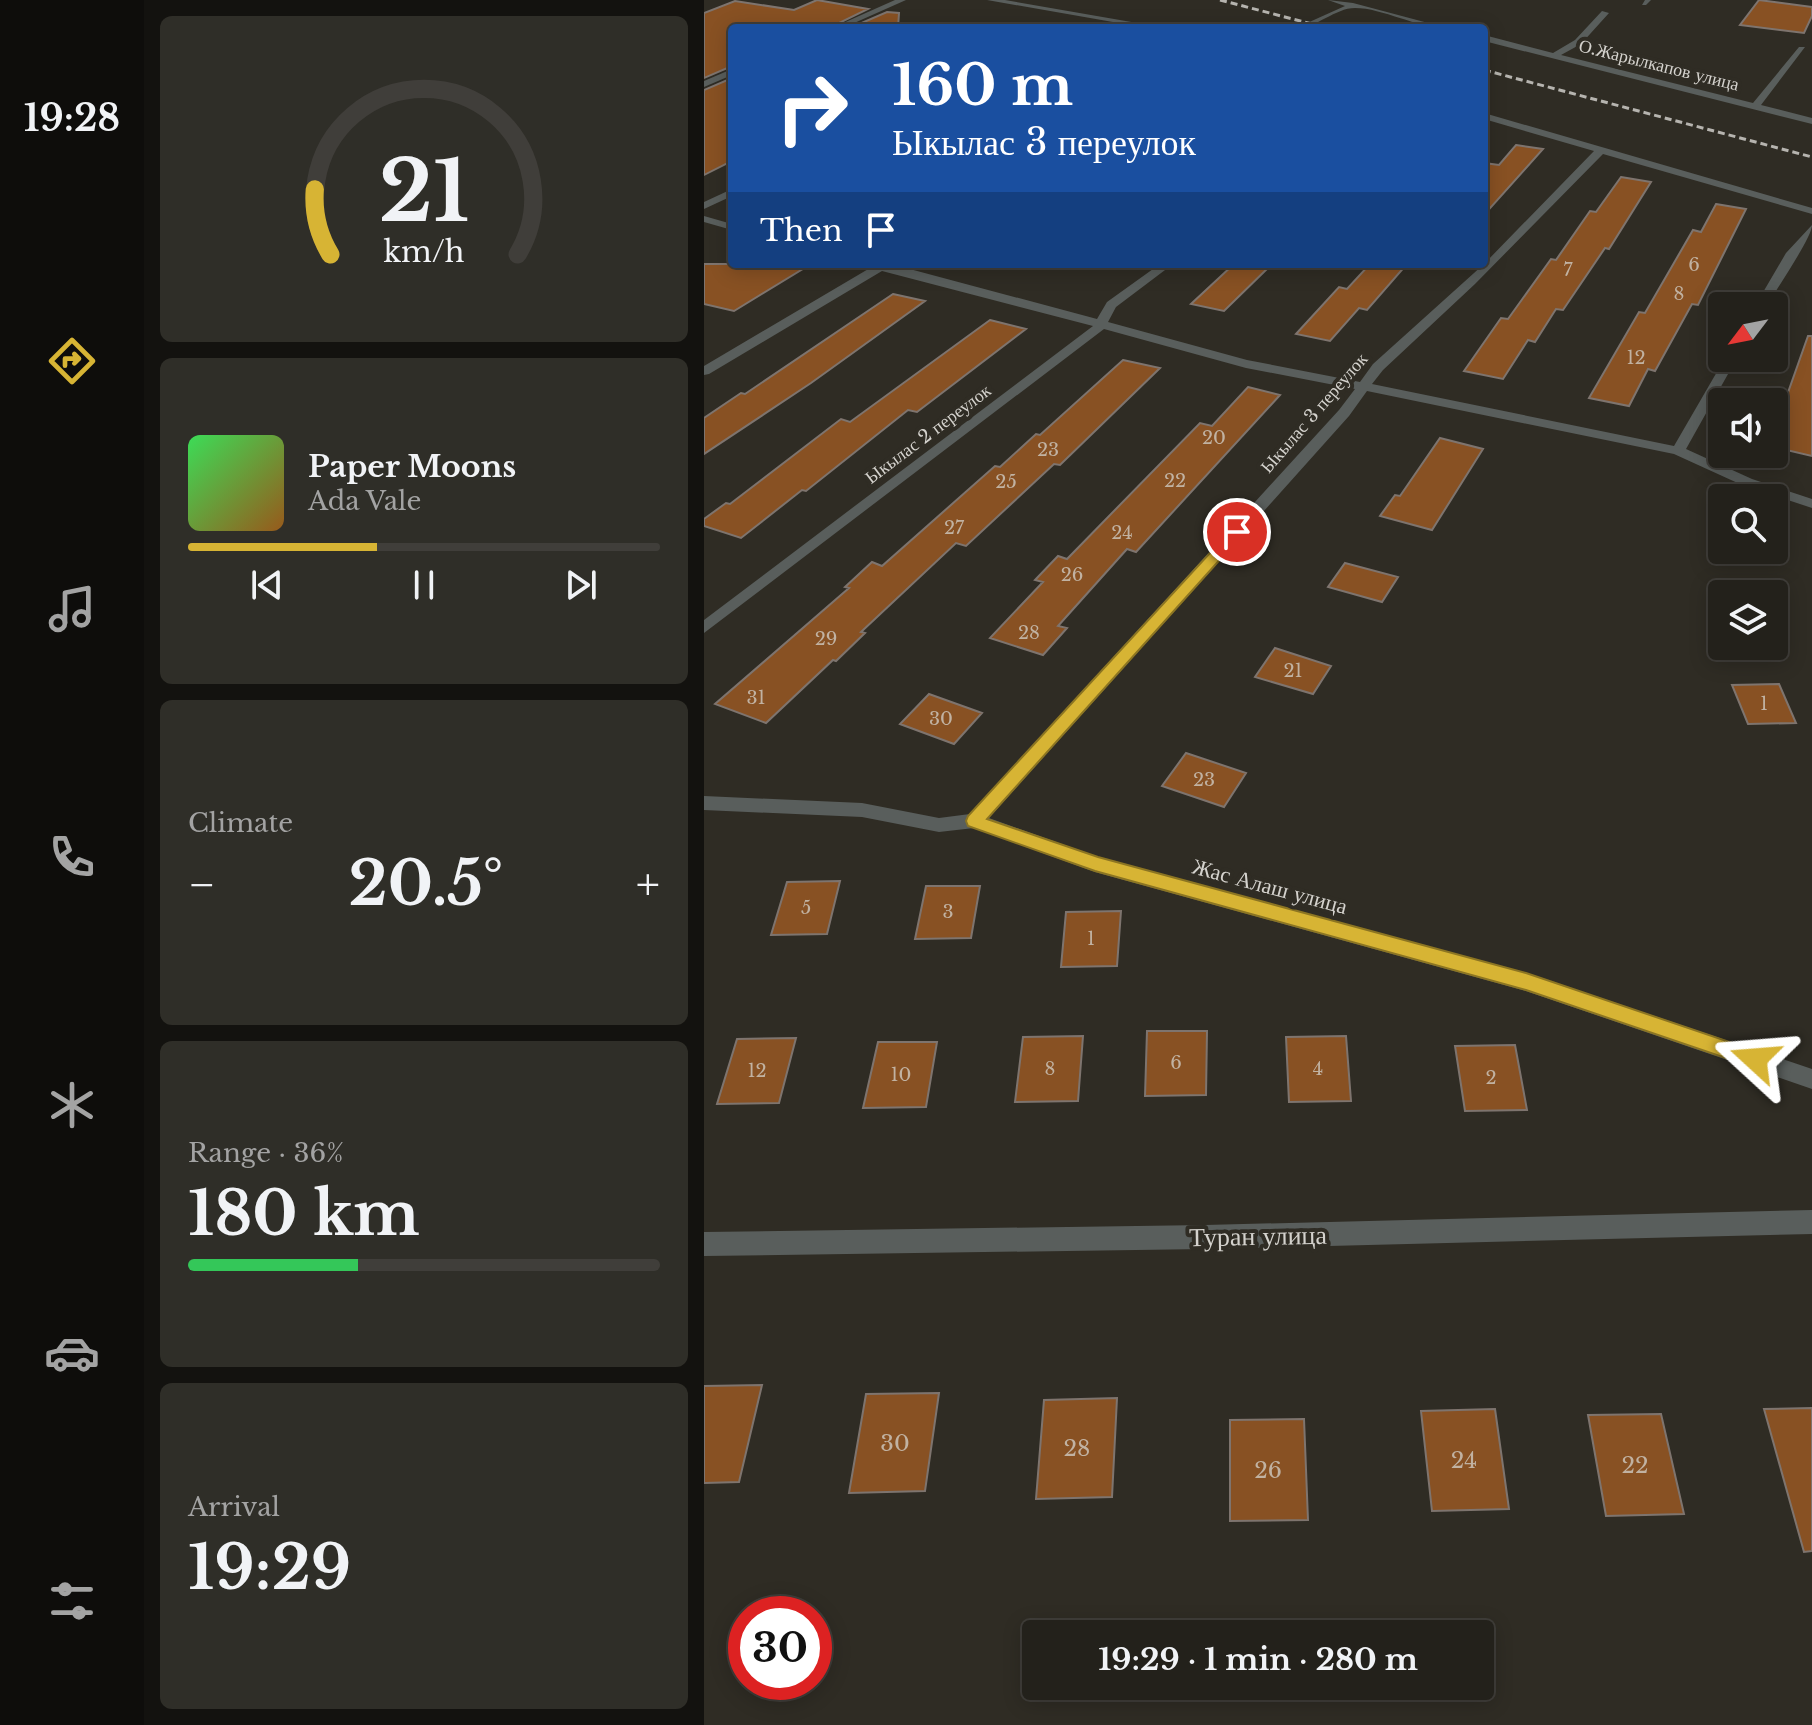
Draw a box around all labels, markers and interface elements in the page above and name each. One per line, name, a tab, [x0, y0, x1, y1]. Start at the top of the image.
street label: О.Жарылкапов улица	[1577, 34, 1741, 96]
text: 160 m	[892, 51, 1073, 120]
icon: right	[760, 56, 864, 160]
text: 19:28	[24, 96, 120, 141]
text: Ыкылас 3 переулок	[892, 120, 1196, 165]
text: 21	[379, 139, 469, 242]
icon: arrive	[859, 208, 903, 252]
text: Then	[760, 212, 843, 249]
text: km/h	[383, 234, 465, 270]
house number: 6	[1688, 254, 1700, 276]
house number: 7	[1563, 259, 1573, 281]
house number: 8	[1674, 283, 1684, 305]
north arrow	[1708, 292, 1788, 372]
map controls	[1708, 292, 1788, 660]
icon: directions	[44, 333, 100, 389]
house number: 12	[1626, 347, 1646, 369]
street label: Ыкылас 3 переулок	[1256, 348, 1372, 478]
street label: Ыкылас 2 переулок	[861, 379, 996, 489]
button: sound	[1708, 388, 1788, 468]
house number: 20	[1202, 427, 1226, 449]
house number: 23	[1037, 439, 1059, 461]
text: Paper Moons	[308, 448, 516, 485]
house number: 22	[1164, 470, 1186, 492]
house number: 25	[995, 471, 1017, 493]
button: search	[1708, 484, 1788, 564]
text: Ada Vale	[308, 485, 421, 517]
pin	[1203, 498, 1271, 566]
icon: arrive	[1215, 510, 1259, 554]
house number: 27	[944, 517, 965, 539]
house number: 24	[1111, 522, 1133, 544]
icon: previous	[245, 563, 289, 607]
icon: pause	[402, 563, 446, 607]
icon: next	[559, 563, 603, 607]
house number: 26	[1061, 564, 1083, 586]
button: layers	[1708, 580, 1788, 660]
icon: music	[44, 581, 100, 637]
house number: 28	[1018, 622, 1040, 644]
house number: 29	[815, 628, 837, 650]
house number: 21	[1283, 660, 1303, 682]
house number: 31	[746, 687, 766, 709]
house number: 1	[1760, 693, 1768, 715]
house number: 30	[929, 708, 953, 730]
house number: 23	[1193, 769, 1215, 791]
text: Climate	[188, 807, 293, 839]
icon: phone	[44, 829, 100, 885]
text: 20.5°	[349, 847, 503, 921]
street label: Жас Алаш улица	[1189, 853, 1350, 920]
text: −	[188, 857, 216, 912]
text: +	[636, 857, 660, 912]
house number: 5	[801, 897, 811, 919]
house number: 3	[942, 901, 954, 923]
house number: 1	[1087, 928, 1095, 950]
position arrow	[1713, 1017, 1797, 1101]
house number: 6	[1170, 1052, 1182, 1074]
house number: 8	[1045, 1058, 1055, 1080]
house number: 4	[1313, 1058, 1323, 1080]
house number: 12	[747, 1060, 767, 1082]
house number: 10	[891, 1064, 911, 1086]
house number: 2	[1485, 1067, 1497, 1089]
icon: climate	[44, 1077, 100, 1133]
text: Range · 36%	[188, 1137, 344, 1169]
text: 180 km	[188, 1177, 420, 1251]
street label: Туран улица	[1189, 1219, 1328, 1253]
icon: car	[44, 1325, 100, 1381]
house number: 30	[880, 1430, 910, 1457]
house number: 28	[1064, 1435, 1090, 1462]
house number: 24	[1451, 1447, 1477, 1474]
house number: 22	[1621, 1452, 1649, 1479]
house number: 26	[1254, 1457, 1282, 1484]
text: Arrival	[188, 1491, 280, 1523]
text: 19:29	[188, 1531, 351, 1605]
icon: filters	[44, 1573, 100, 1629]
speed limit sign: 30	[728, 1596, 832, 1700]
text: 19:29 · 1 min · 280 m	[1098, 1641, 1418, 1678]

